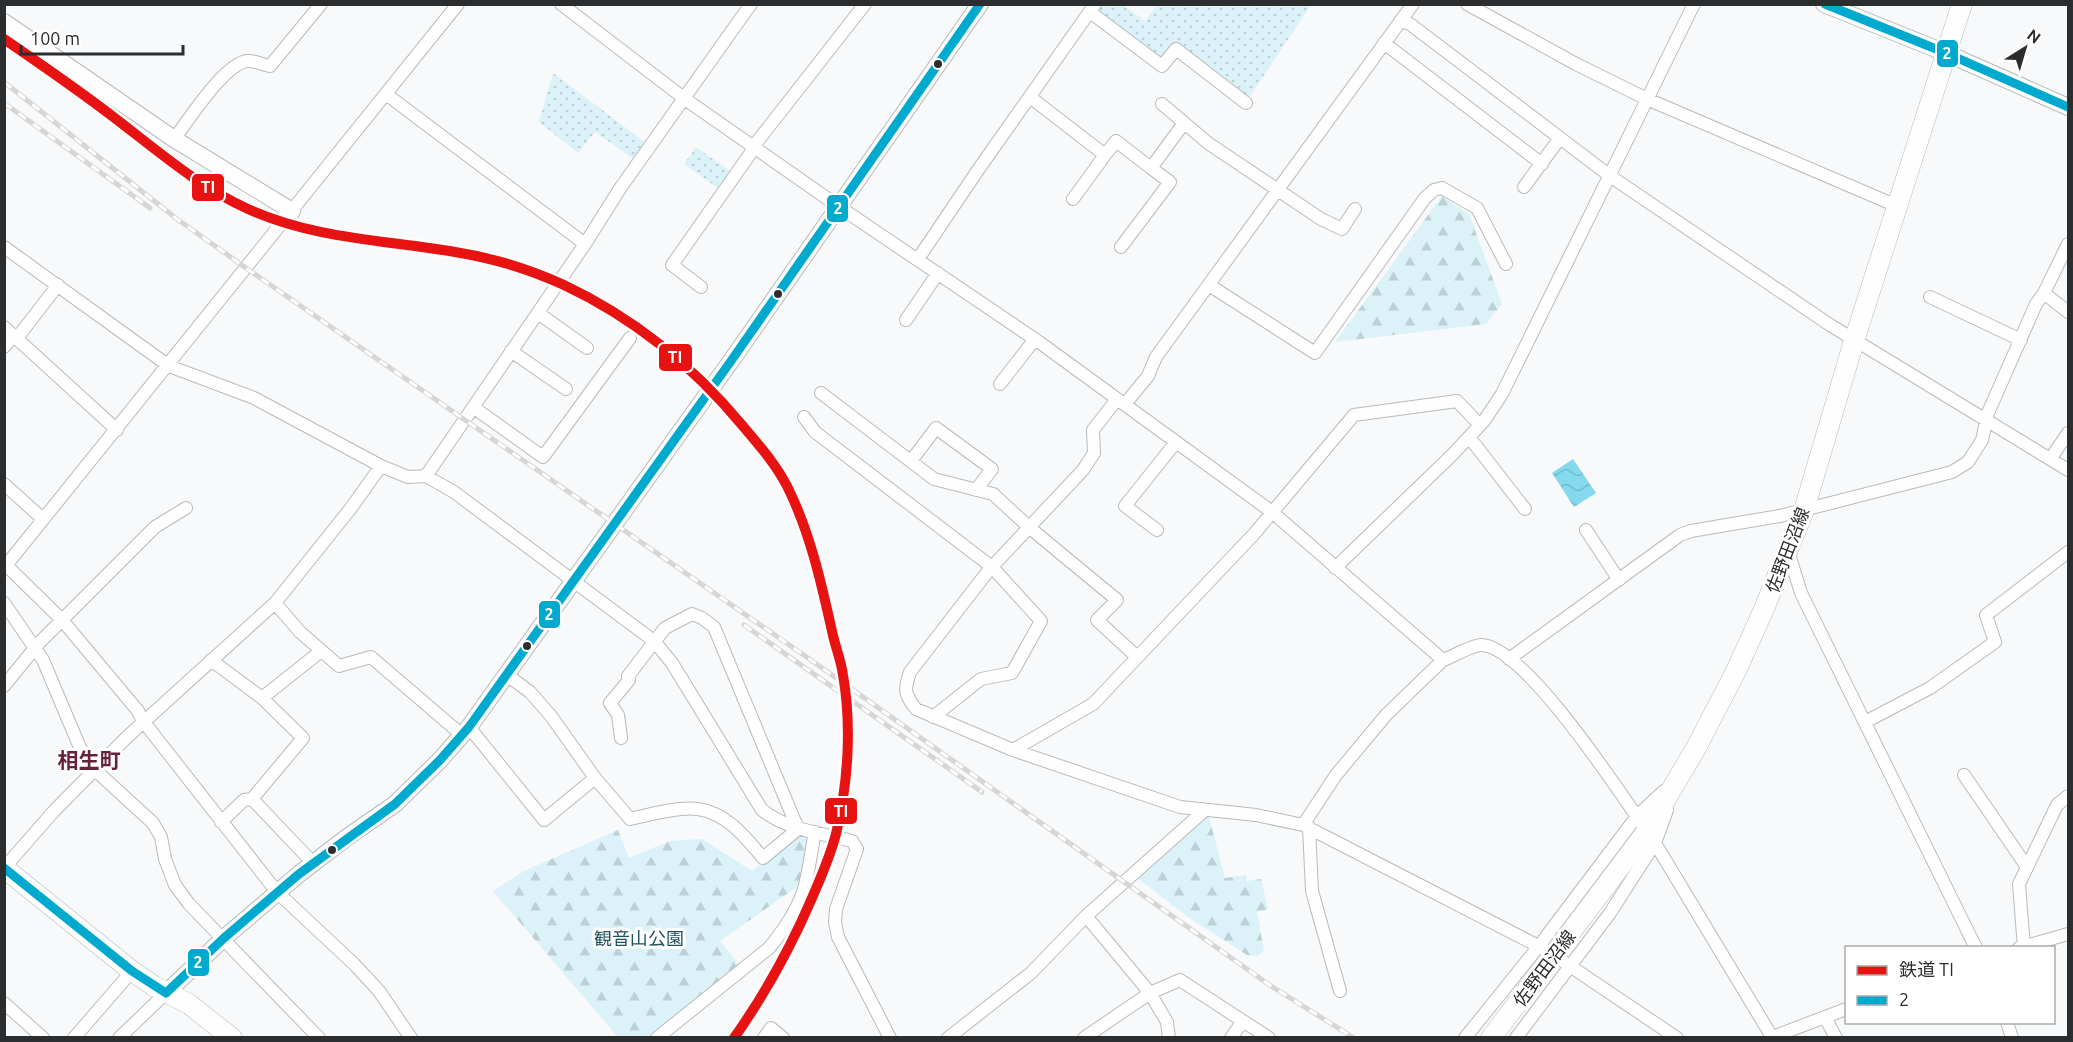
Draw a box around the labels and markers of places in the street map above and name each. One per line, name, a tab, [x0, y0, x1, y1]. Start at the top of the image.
unlabelled marker	[932, 58, 944, 70]
unlabelled marker	[772, 288, 784, 300]
unlabelled marker	[521, 640, 533, 652]
unlabelled marker	[326, 844, 338, 856]

